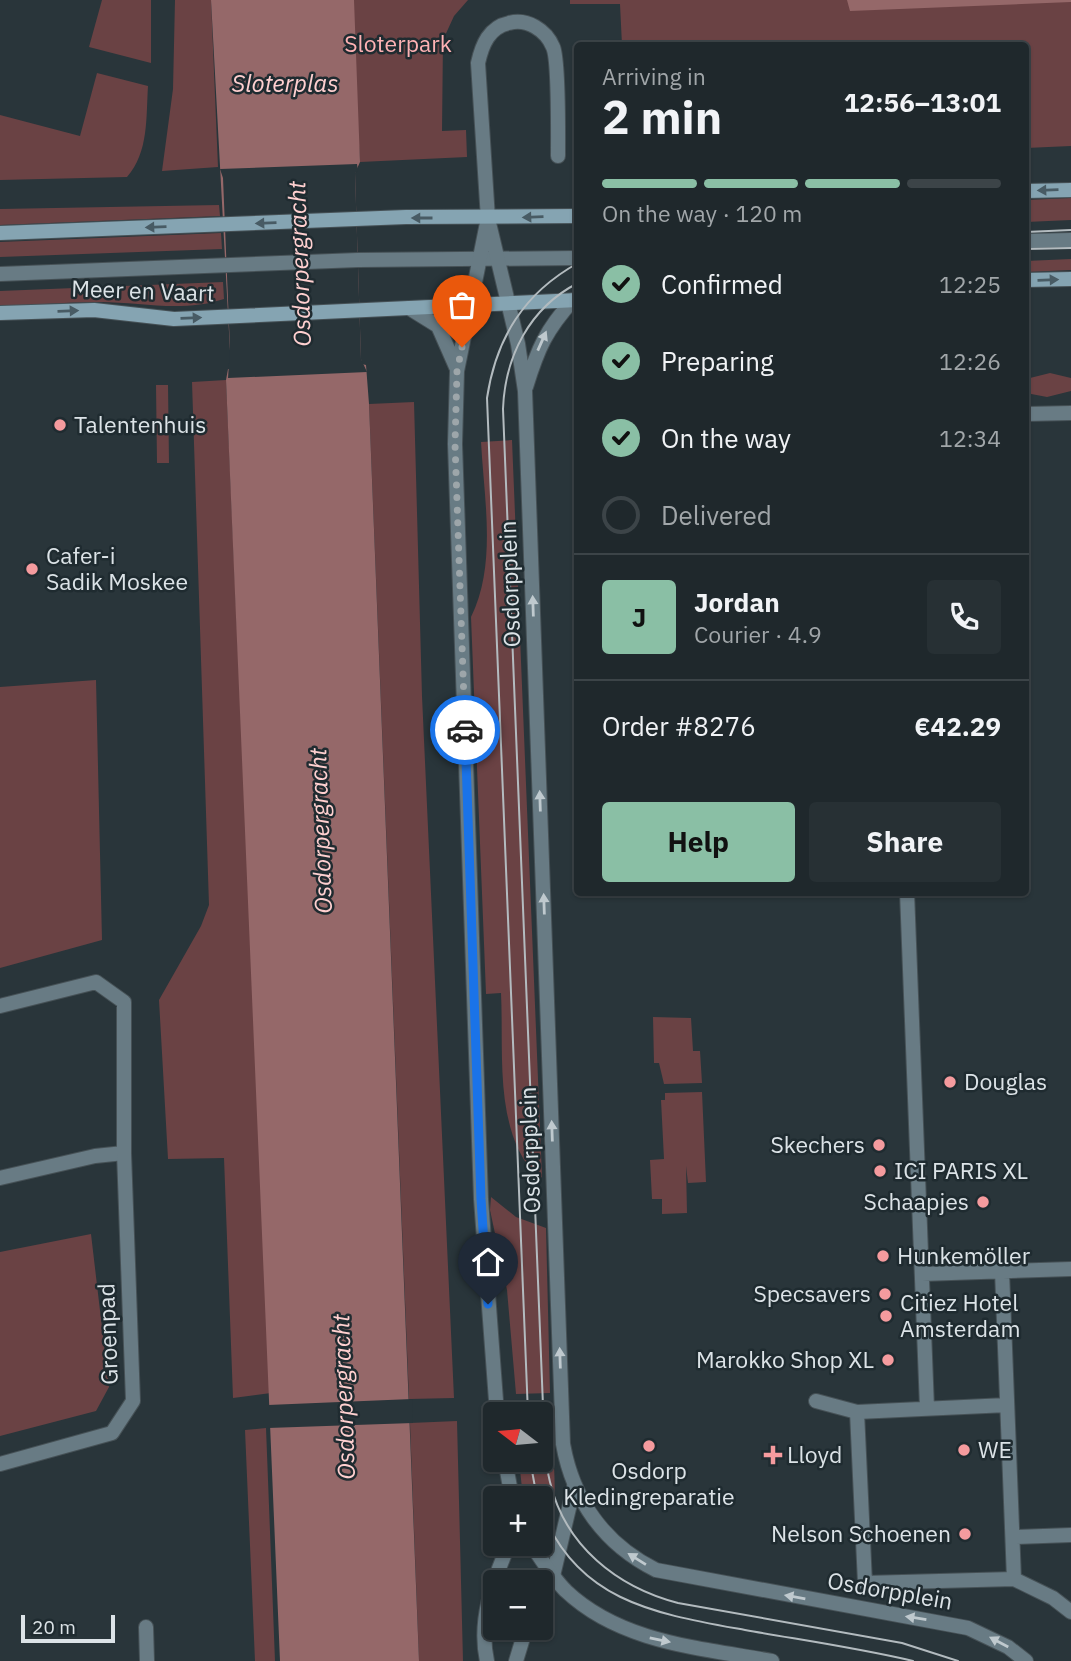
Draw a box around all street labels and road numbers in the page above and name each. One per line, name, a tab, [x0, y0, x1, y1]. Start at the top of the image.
street label: Meer en Vaart	[71, 273, 215, 307]
street label: Osdorpplein	[492, 520, 526, 648]
street label: Osdorpplein	[512, 1086, 546, 1214]
street label: Groenpad	[90, 1283, 124, 1385]
street label: Osdorpplein	[825, 1564, 955, 1616]

